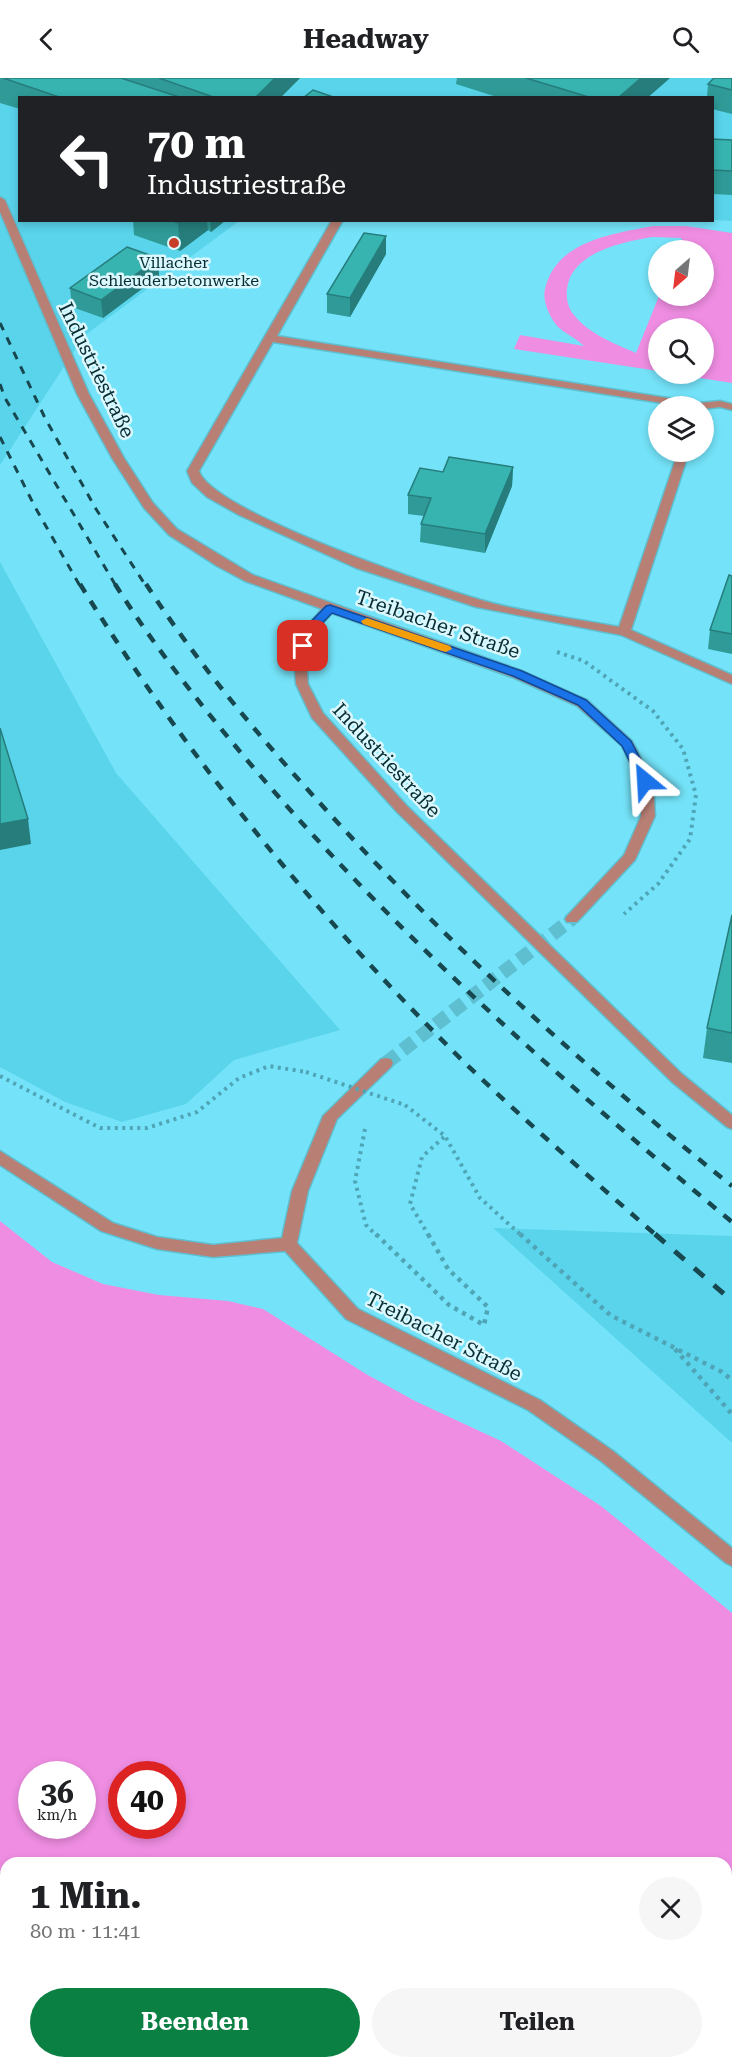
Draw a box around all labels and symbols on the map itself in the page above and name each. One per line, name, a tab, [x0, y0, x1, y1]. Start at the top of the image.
marker: Villacher Schleuderbetonwerke	[167, 236, 181, 250]
north arrow	[648, 240, 714, 306]
place label: Villacher Schleuderbetonwerke	[89, 253, 259, 290]
street label: Industriestraße	[54, 298, 140, 442]
street label: Treibacher Straße	[353, 585, 523, 663]
pin	[277, 620, 328, 671]
street label: Industriestraße	[328, 698, 446, 822]
position arrow	[613, 749, 677, 813]
street label: Treibacher Straße	[362, 1286, 526, 1386]
speed limit sign: 40	[108, 1761, 186, 1839]

